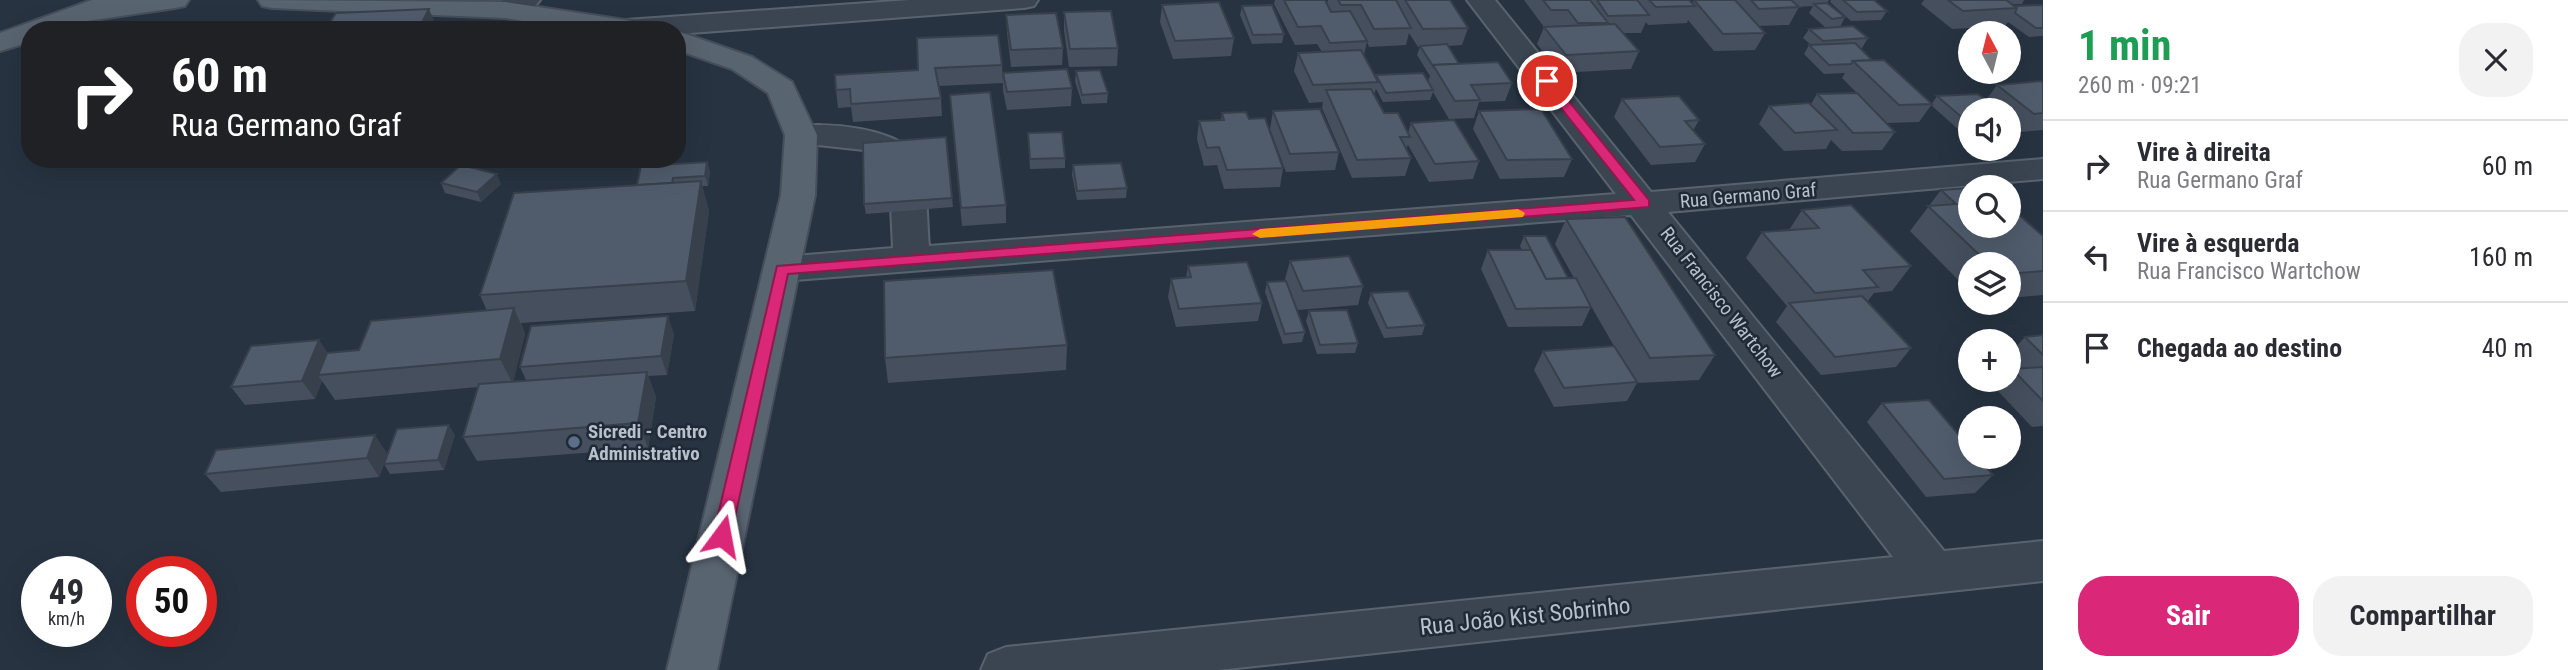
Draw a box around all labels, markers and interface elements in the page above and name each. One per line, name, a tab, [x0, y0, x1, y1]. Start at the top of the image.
north arrow	[1958, 21, 2021, 84]
map controls	[1958, 21, 2021, 469]
text: 1 min	[2078, 21, 2171, 70]
button: close	[2459, 23, 2533, 97]
text: 60 m	[171, 47, 268, 104]
icon: right	[56, 49, 147, 140]
pin	[1517, 51, 1577, 111]
icon: arrive	[1528, 62, 1566, 100]
text: 260 m · 09:21	[2078, 72, 2202, 99]
button: sound	[1958, 98, 2021, 161]
text: Rua Germano Graf	[171, 106, 402, 144]
text: Vire à direita	[2137, 137, 2271, 167]
icon: right	[2078, 147, 2116, 185]
text: 60 m	[2482, 151, 2533, 181]
text: Rua Germano Graf	[2137, 167, 2303, 194]
button: search	[1958, 175, 2021, 238]
street label: Rua Germano Graf	[1679, 178, 1817, 213]
street label: Rua Francisco Wartchow	[1656, 222, 1788, 382]
text: Vire à esquerda	[2137, 228, 2300, 258]
icon: left	[2078, 238, 2116, 276]
text: 160 m	[2469, 242, 2533, 272]
button: layers	[1958, 252, 2021, 315]
text: Rua Francisco Wartchow	[2137, 258, 2361, 285]
button: +	[1958, 329, 2021, 392]
icon: arrive	[2078, 329, 2116, 367]
text: Chegada ao destino	[2137, 333, 2342, 363]
text: 40 m	[2482, 333, 2533, 363]
button: −	[1958, 406, 2021, 469]
place label: Sicredi - Centro Administrativo	[588, 420, 707, 465]
marker: Sicredi - Centro Administrativo	[566, 434, 582, 450]
position arrow	[685, 499, 759, 573]
speed limit sign: 50	[126, 556, 217, 647]
text: 49	[49, 572, 84, 613]
button: Sair	[2078, 576, 2299, 656]
button: Compartilhar	[2313, 576, 2533, 656]
street label: Rua João Kist Sobrinho	[1419, 592, 1632, 641]
text: km/h	[48, 608, 85, 629]

